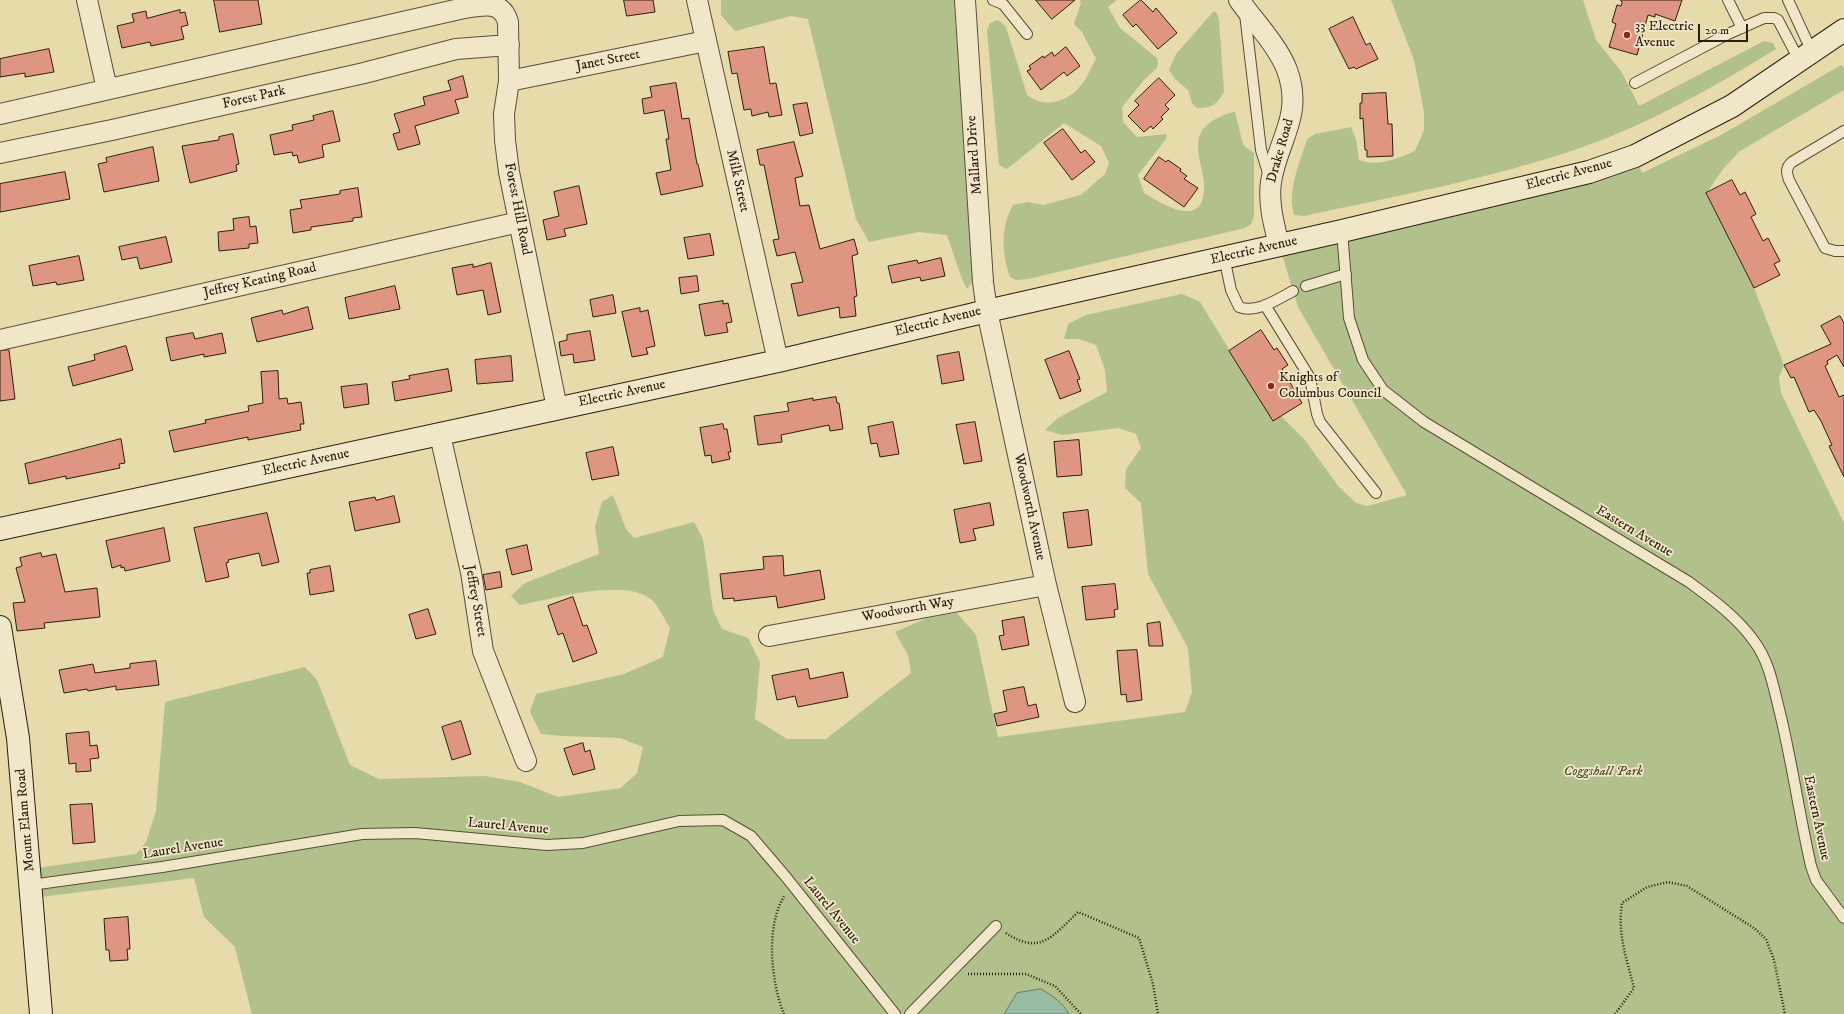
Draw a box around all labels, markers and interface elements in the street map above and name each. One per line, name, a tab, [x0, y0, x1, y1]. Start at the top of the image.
scale bar	[1700, 16, 1750, 42]
place label: 33 Electric Avenue	[1635, 19, 1694, 52]
text: 20 m	[1705, 23, 1729, 38]
marker: 33 Electric Avenue	[1622, 30, 1632, 40]
street label: Janet Street	[575, 47, 641, 75]
street label: Forest Park	[221, 83, 287, 113]
street label: Mallard Drive	[964, 115, 986, 195]
street label: Drake Road	[1264, 117, 1298, 185]
street label: Milk Street	[722, 148, 752, 214]
street label: Electric Avenue	[1524, 155, 1614, 195]
street label: Forest Hill Road	[500, 161, 534, 257]
street label: Electric Avenue	[1209, 233, 1299, 269]
street label: Jeffrey Keating Road	[202, 260, 318, 302]
street label: Electric Avenue	[893, 303, 983, 341]
place label: Knights of Columbus Council	[1279, 370, 1381, 402]
street label: Electric Avenue	[577, 377, 667, 411]
marker: Knights of Columbus Council	[1266, 381, 1276, 391]
street label: Electric Avenue	[261, 446, 351, 480]
street label: Woodworth Avenue	[1009, 452, 1049, 562]
street label: Eastern Avenue	[1593, 502, 1675, 562]
street label: Jeffrey Street	[460, 564, 490, 638]
street label: Woodworth Way	[861, 594, 955, 626]
park label: Coggshall Park	[1563, 764, 1643, 780]
street label: Mount Elam Road	[13, 768, 39, 872]
street label: Eastern Avenue	[1799, 774, 1833, 862]
street label: Laurel Avenue	[467, 815, 549, 839]
street label: Laurel Avenue	[141, 834, 225, 864]
street label: Laurel Avenue	[799, 874, 863, 948]

